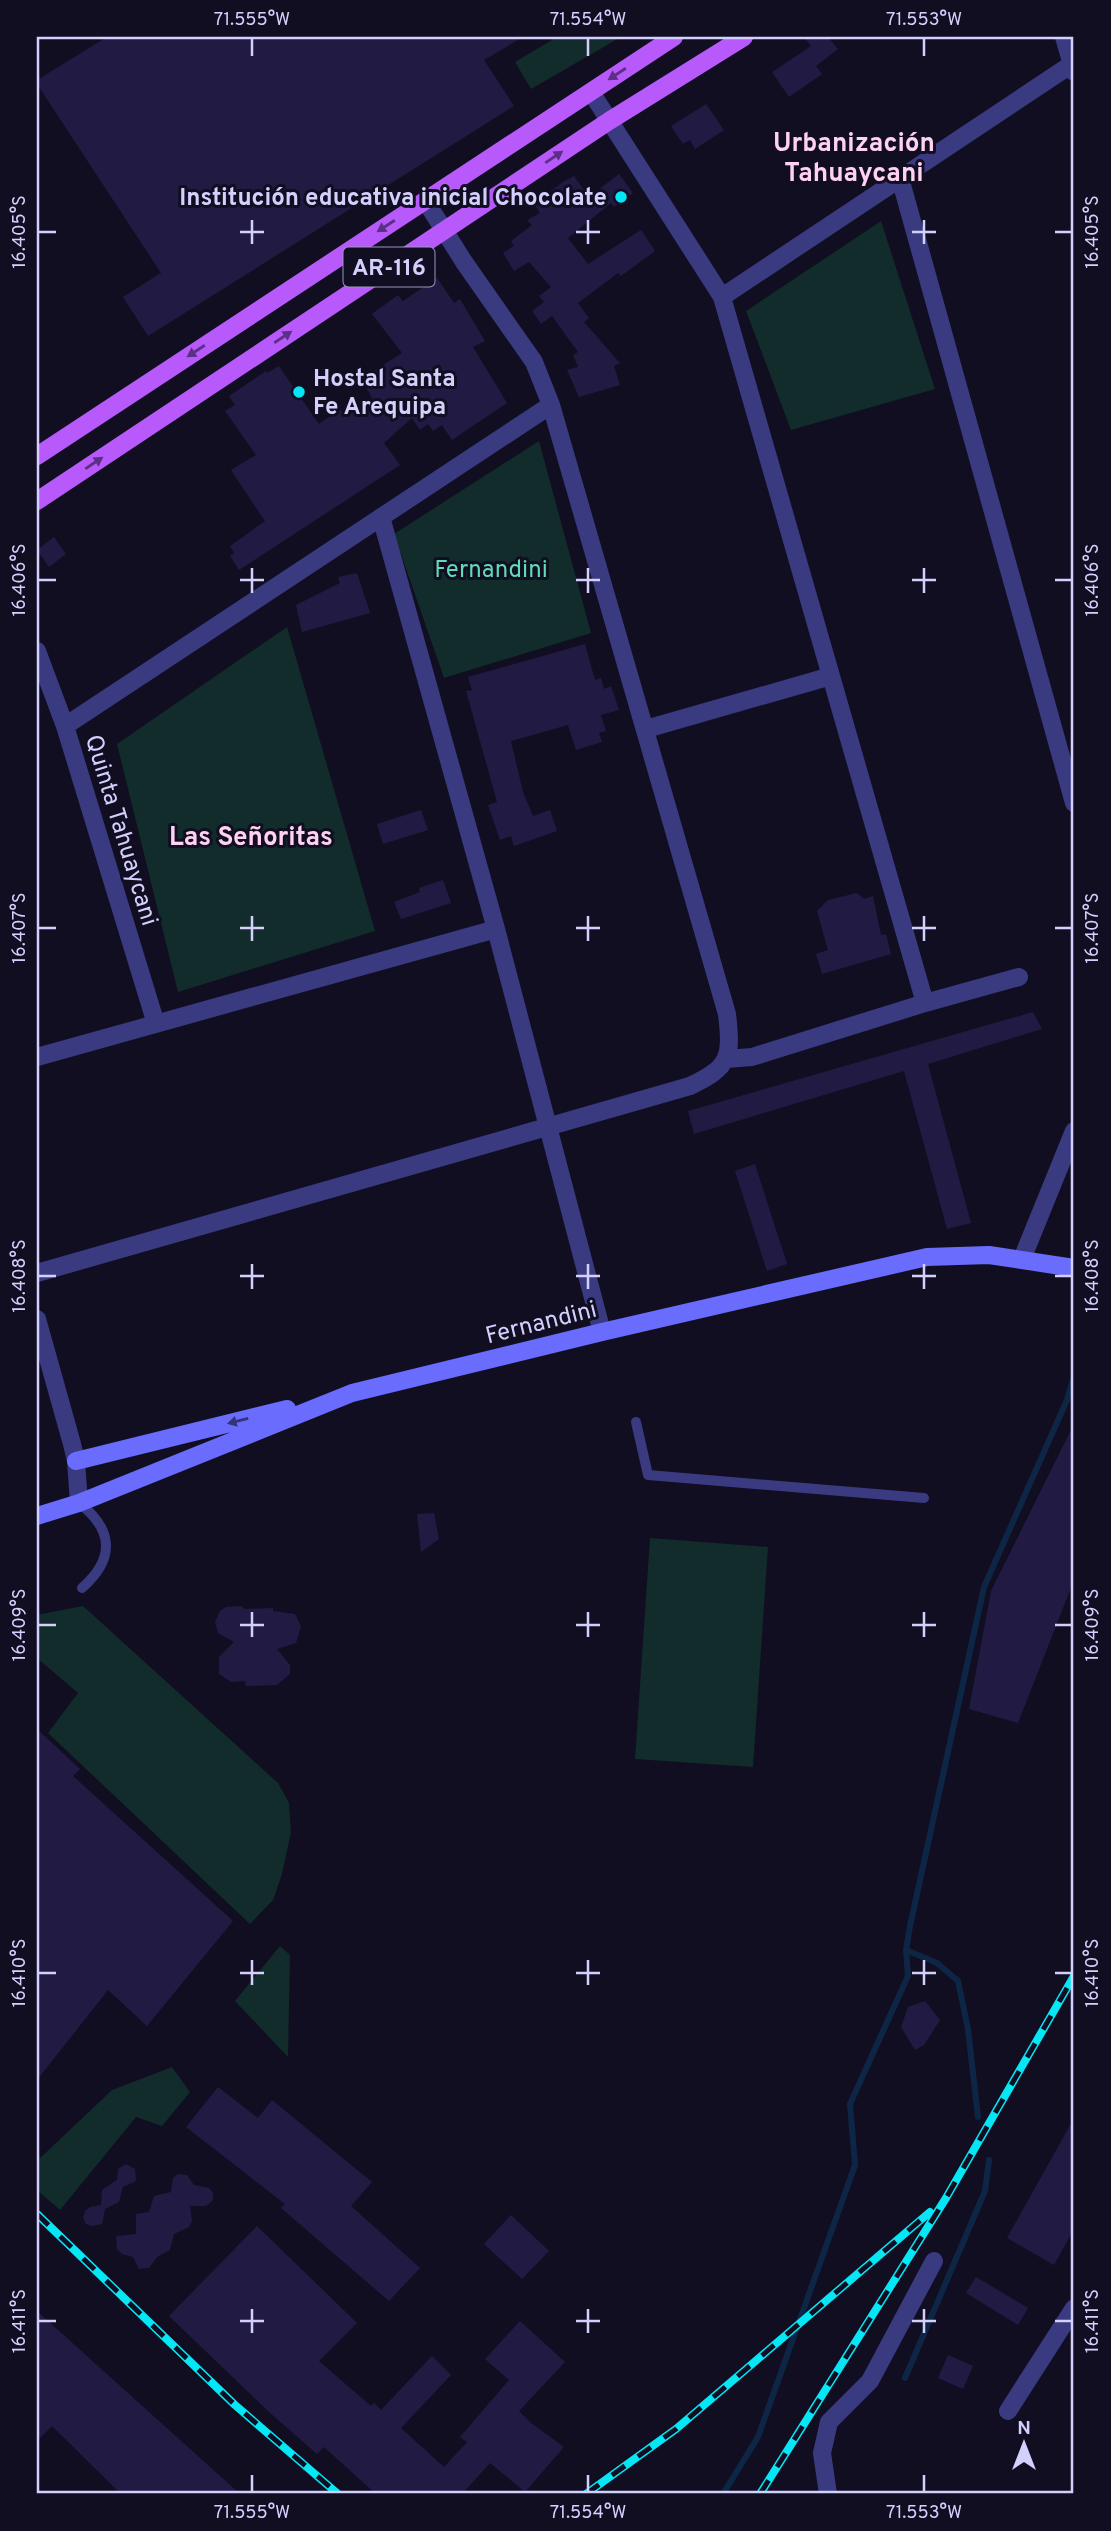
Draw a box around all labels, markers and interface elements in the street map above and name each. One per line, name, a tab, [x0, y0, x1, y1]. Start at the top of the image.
text: 71.555°W	[214, 9, 290, 32]
text: 71.554°W	[550, 9, 626, 32]
text: 71.553°W	[886, 9, 962, 32]
one-way arrow	[607, 68, 627, 81]
district label: Urbanización Tahuaycani	[773, 128, 935, 191]
one-way arrow	[545, 150, 563, 164]
place label: Institución educativa inicial Chocolate	[179, 184, 607, 214]
marker: Institución educativa inicial Chocolate	[613, 189, 629, 205]
text: 16.405°S	[9, 195, 32, 269]
text: 16.405°S	[1082, 195, 1105, 269]
one-way arrow	[377, 219, 395, 233]
road number: AR-116	[344, 248, 434, 286]
one-way arrow	[274, 330, 292, 344]
one-way arrow	[186, 345, 206, 358]
place label: Hostal Santa Fe Arequipa	[313, 365, 456, 423]
marker: Hostal Santa Fe Arequipa	[291, 384, 307, 400]
one-way arrow	[84, 457, 103, 470]
text: 16.406°S	[9, 543, 32, 617]
text: 16.406°S	[1082, 543, 1105, 617]
park label: Fernandini	[434, 556, 548, 586]
street label: Quinta Tahuaycani	[77, 731, 163, 930]
district label: Las Señoritas	[169, 822, 333, 855]
text: 16.407°S	[9, 892, 32, 964]
text: 16.407°S	[1082, 892, 1105, 964]
text: 16.408°S	[9, 1239, 32, 1313]
text: 16.408°S	[1082, 1239, 1105, 1313]
street label: Fernandini	[483, 1296, 600, 1352]
one-way arrow	[227, 1416, 249, 1427]
text: 16.409°S	[9, 1588, 32, 1662]
text: 16.409°S	[1082, 1588, 1105, 1662]
text: 16.410°S	[9, 1938, 32, 2008]
text: 16.410°S	[1082, 1938, 1105, 2008]
text: 16.411°S	[9, 2289, 32, 2353]
text: 16.411°S	[1082, 2289, 1105, 2353]
north arrow	[988, 2408, 1058, 2478]
text: N	[1017, 2417, 1031, 2441]
text: 71.555°W	[214, 2502, 290, 2525]
text: 71.554°W	[550, 2502, 626, 2525]
text: 71.553°W	[886, 2502, 962, 2525]

